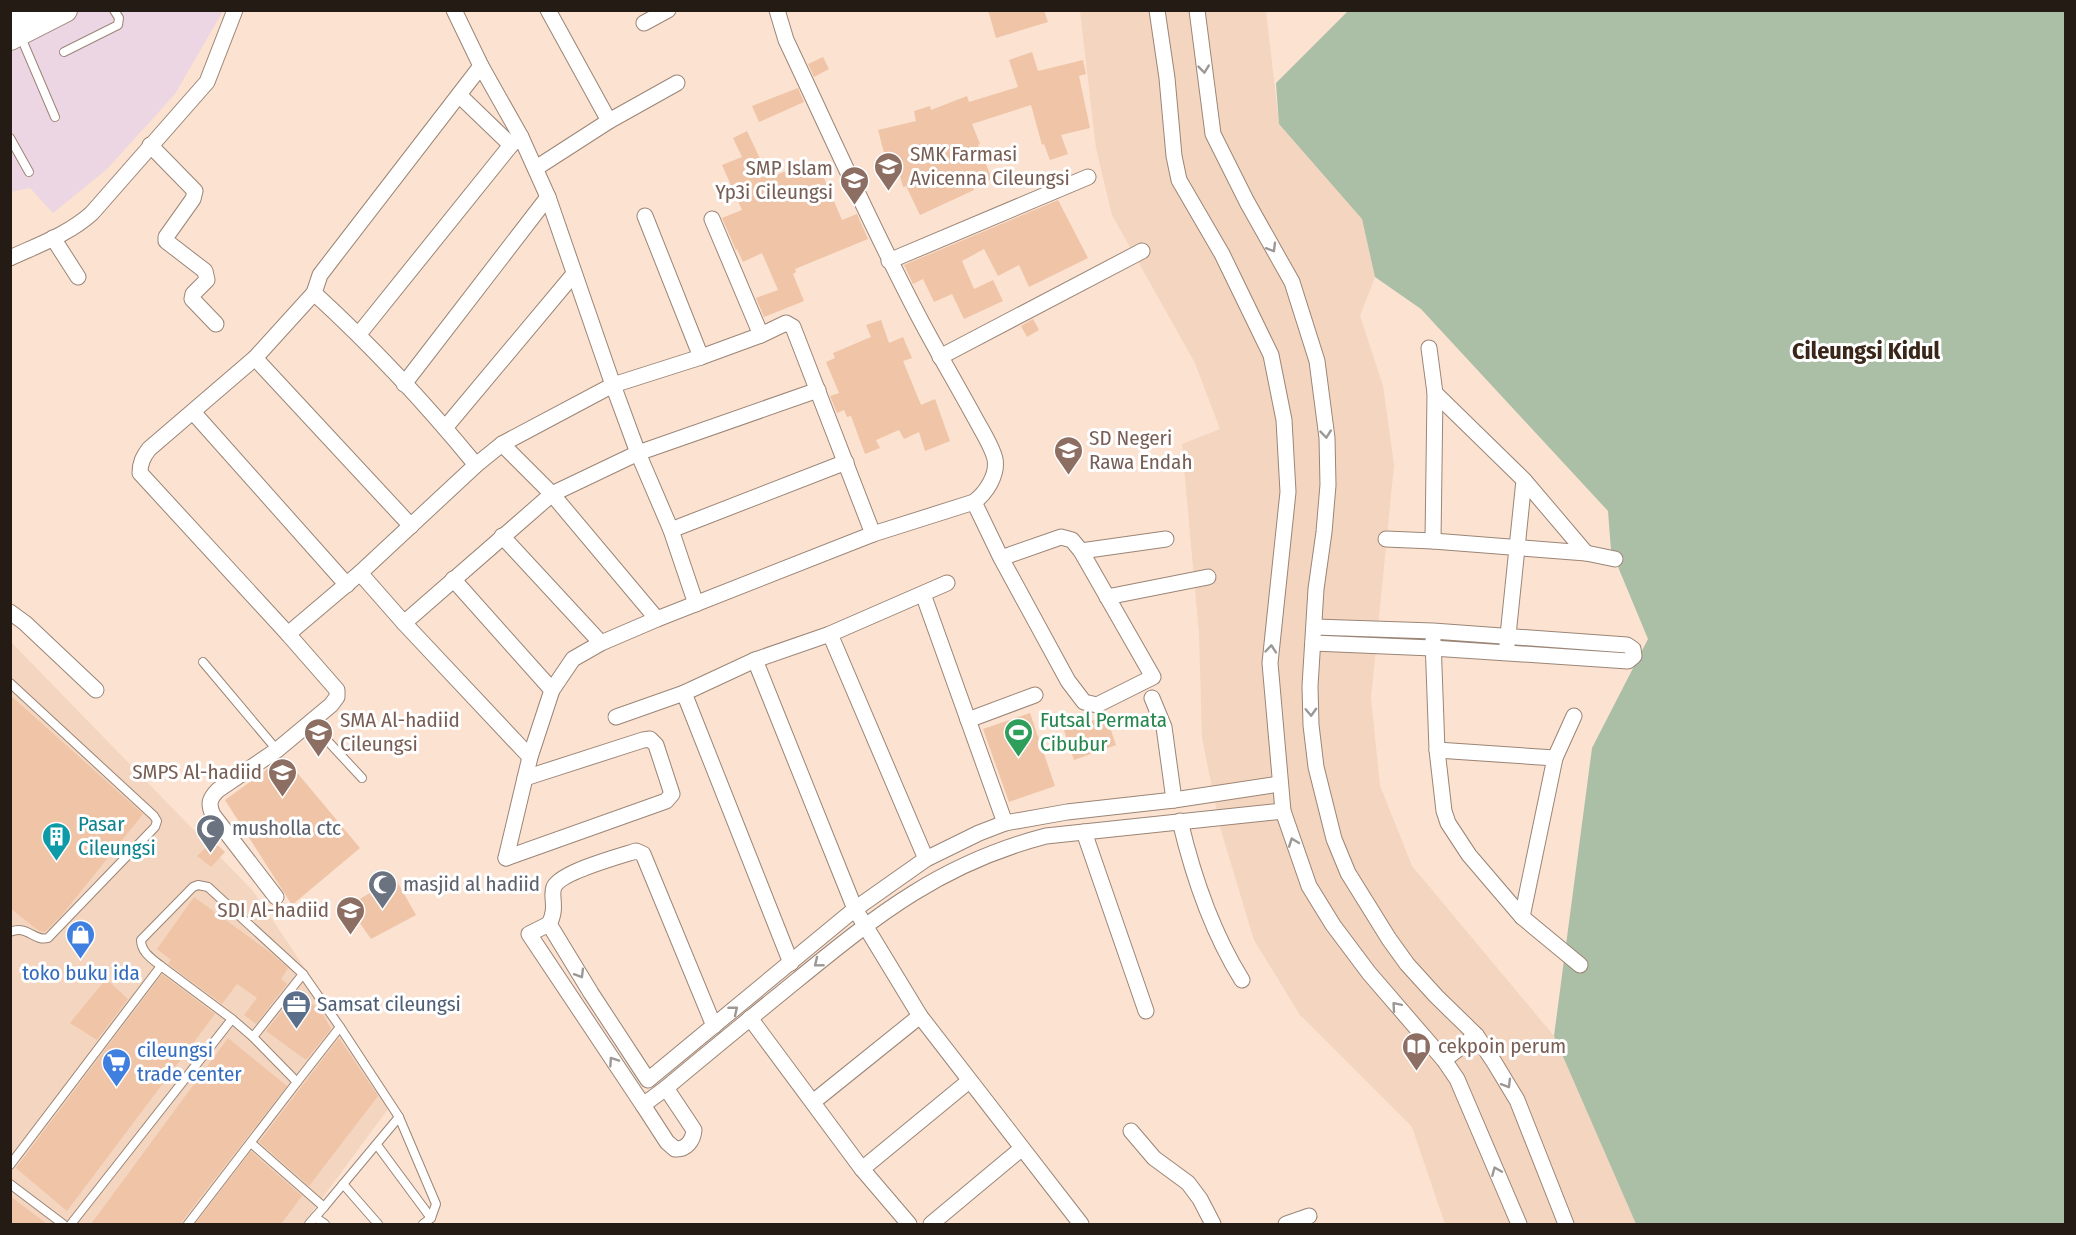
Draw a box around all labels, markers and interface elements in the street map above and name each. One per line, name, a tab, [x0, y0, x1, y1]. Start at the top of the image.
one-way arrow	[1197, 64, 1210, 73]
place label: SMK Farmasi Avicenna Cileungsi	[910, 141, 1070, 191]
school or university icon: SMK Farmasi Avicenna Cileungsi	[873, 150, 905, 192]
place label: SMP Islam Yp3i Cileungsi	[715, 155, 833, 205]
school or university icon: SMP Islam Yp3i Cileungsi	[838, 164, 870, 206]
one-way arrow	[1265, 242, 1277, 252]
district label: Cileungsi Kidul	[1792, 337, 1940, 365]
place label: SD Negeri Rawa Endah	[1089, 425, 1192, 475]
one-way arrow	[1319, 429, 1332, 438]
school or university icon: SD Negeri Rawa Endah	[1052, 434, 1084, 476]
one-way arrow	[1264, 645, 1277, 654]
place label: SMA Al-hadiid Cileungsi	[340, 707, 460, 757]
place label: Futsal Permata Cibubur	[1040, 707, 1167, 757]
one-way arrow	[1305, 707, 1317, 716]
school or university icon: SMA Al-hadiid Cileungsi	[303, 716, 335, 758]
sports icon: Futsal Permata Cibubur	[1003, 716, 1035, 758]
school or university icon: SMPS Al-hadiid	[267, 756, 299, 798]
place label: SMPS Al-hadiid	[132, 759, 262, 785]
place label: Pasar Cileungsi	[78, 811, 156, 861]
mosque icon: musholla ctc	[195, 812, 227, 854]
place label: musholla ctc	[232, 815, 341, 841]
building icon: Pasar Cileungsi	[41, 820, 73, 862]
one-way arrow	[1288, 837, 1300, 848]
mosque icon: masjid al hadiid	[366, 868, 398, 910]
place label: masjid al hadiid	[403, 871, 540, 897]
school or university icon: SDI Al-hadiid	[334, 894, 366, 936]
place label: SDI Al-hadiid	[217, 897, 329, 923]
shop icon: toko buku ida	[65, 918, 97, 960]
one-way arrow	[814, 955, 825, 966]
place label: toko buku ida	[22, 960, 140, 986]
one-way arrow	[572, 968, 584, 978]
office icon: Samsat cileungsi	[280, 988, 312, 1030]
place label: Samsat cileungsi	[317, 991, 461, 1017]
one-way arrow	[1393, 1002, 1404, 1013]
one-way arrow	[727, 1006, 738, 1017]
library icon: cekpoin perum	[1401, 1030, 1433, 1072]
place label: cekpoin perum	[1438, 1033, 1566, 1059]
place label: cileungsi trade center	[137, 1037, 242, 1087]
supermarket icon: cileungsi trade center	[100, 1046, 132, 1088]
one-way arrow	[609, 1056, 620, 1067]
one-way arrow	[1500, 1078, 1512, 1088]
one-way arrow	[1491, 1166, 1503, 1177]

